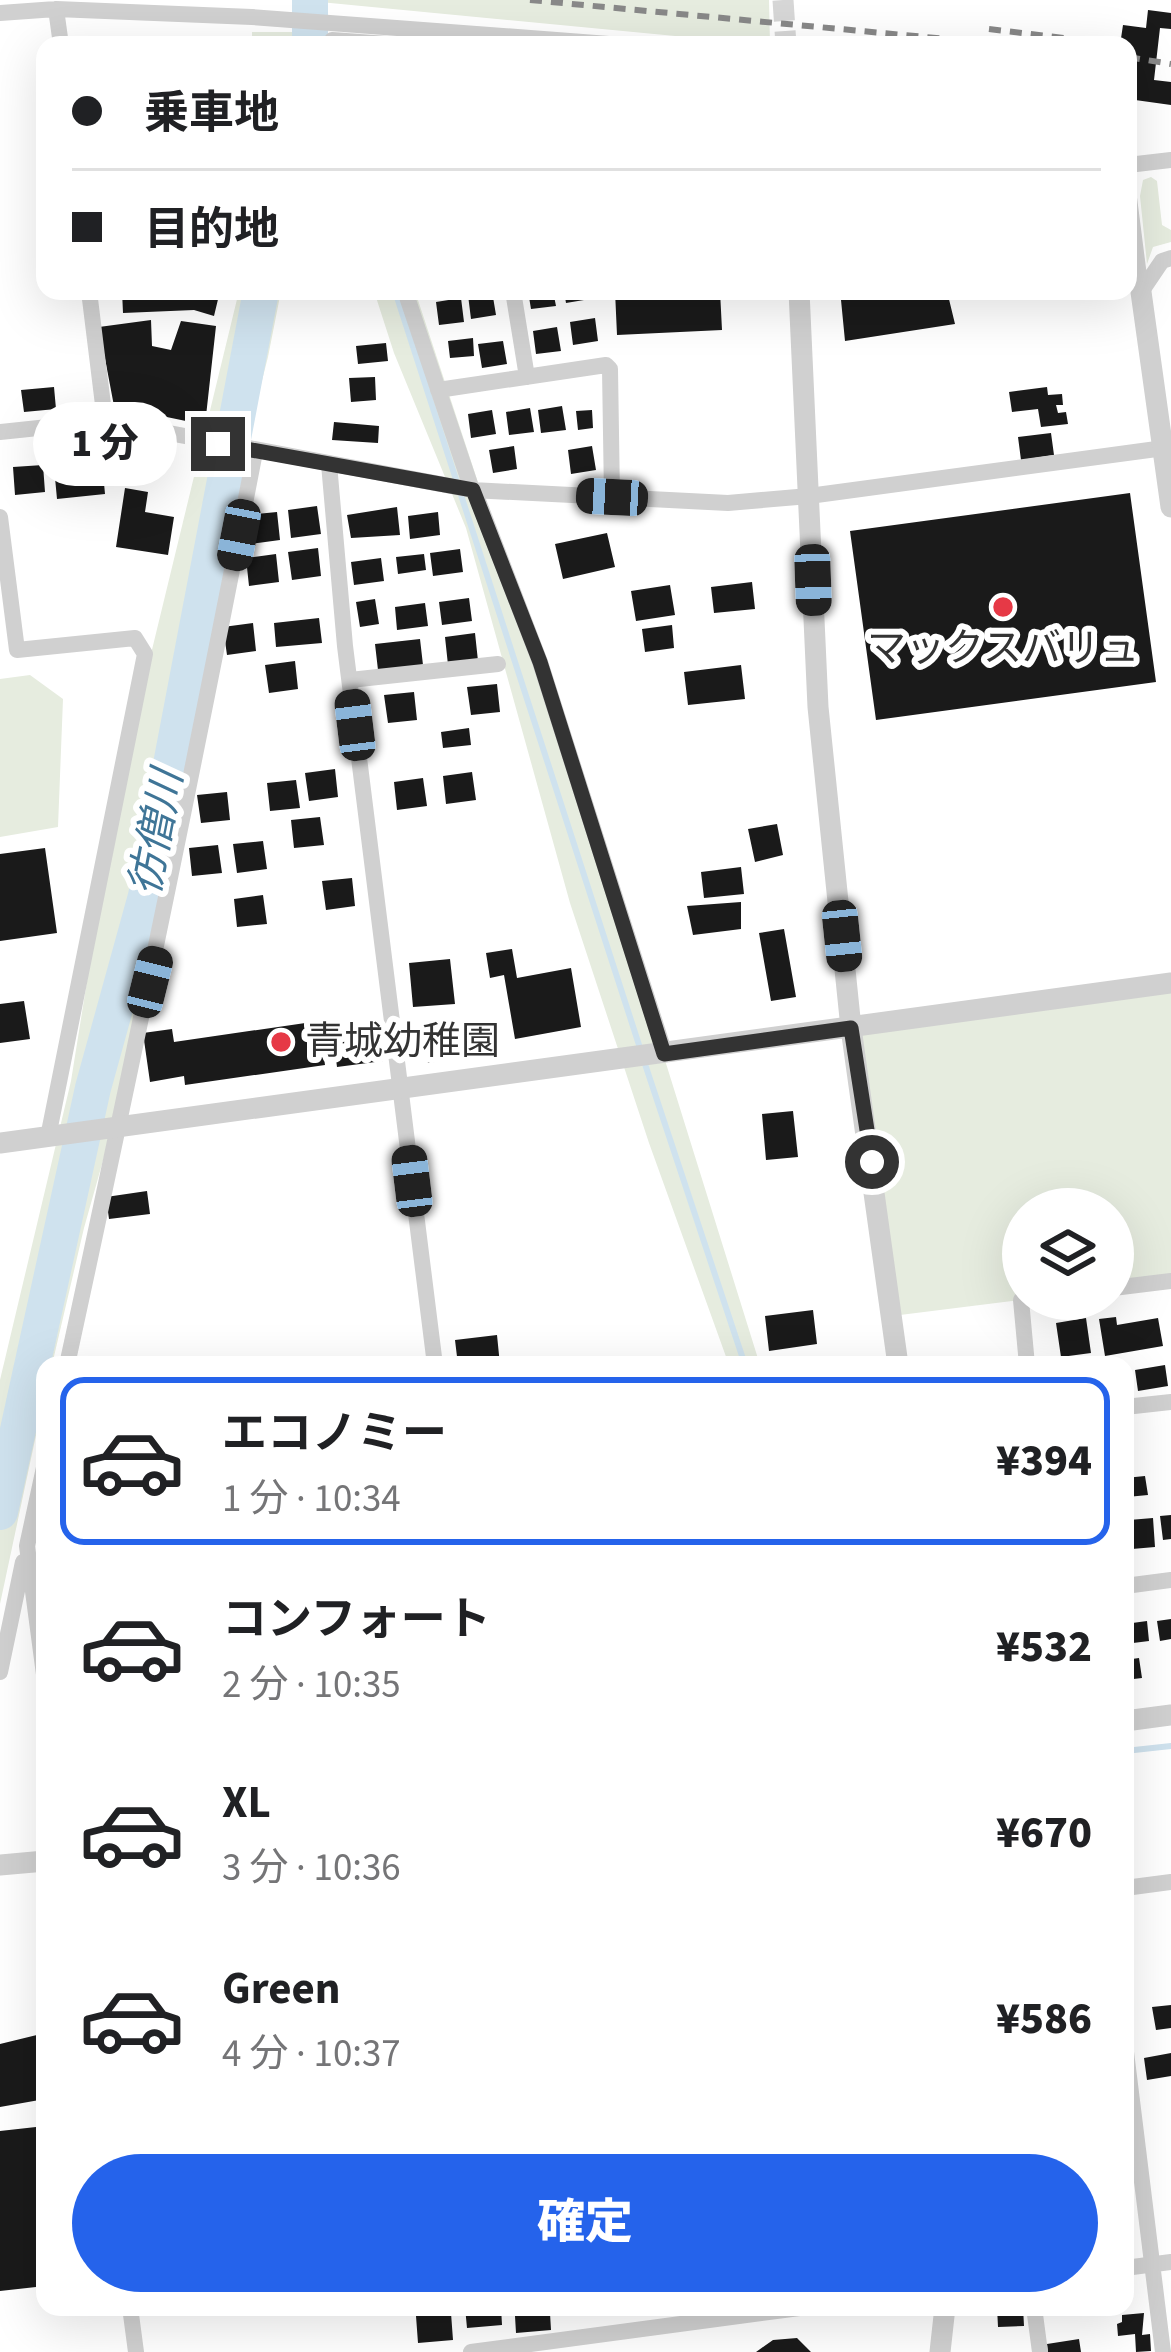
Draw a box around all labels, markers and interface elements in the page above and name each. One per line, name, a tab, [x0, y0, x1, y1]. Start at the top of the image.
text: 乗車地	[144, 82, 279, 146]
text: 目的地	[144, 198, 279, 262]
callout: 1 分	[32, 402, 176, 486]
text: 1 分	[71, 416, 139, 472]
route end	[191, 417, 245, 471]
car	[575, 477, 649, 517]
car	[214, 496, 264, 574]
car	[794, 543, 832, 617]
marker: マックスバリュ	[990, 594, 1016, 620]
place label: マックスバリュ	[867, 621, 1139, 677]
car	[333, 687, 377, 763]
water label: 彷僧川	[116, 762, 199, 901]
car	[820, 898, 864, 974]
car	[124, 943, 176, 1021]
place label: 青城幼稚園	[305, 1014, 500, 1070]
marker: 青城幼稚園	[268, 1029, 294, 1055]
route start	[845, 1135, 899, 1189]
car	[390, 1143, 434, 1219]
map controls	[1002, 1188, 1134, 1320]
button: layers	[1002, 1188, 1134, 1320]
text: エコノミー	[222, 1402, 447, 1466]
icon: car	[78, 1407, 186, 1515]
text: ¥394	[996, 1429, 1092, 1493]
text: 1 分 · 10:34	[222, 1471, 401, 1527]
text: コンフォート	[222, 1588, 491, 1652]
icon: car	[78, 1593, 186, 1701]
text: ¥532	[996, 1615, 1092, 1679]
text: 2 分 · 10:35	[222, 1657, 401, 1713]
text: XL	[222, 1771, 271, 1835]
icon: car	[78, 1779, 186, 1887]
text: ¥670	[996, 1801, 1092, 1865]
text: 3 分 · 10:36	[222, 1840, 401, 1896]
text: Green	[222, 1957, 341, 2021]
icon: car	[78, 1965, 186, 2073]
text: ¥586	[996, 1987, 1092, 2051]
text: 4 分 · 10:37	[222, 2026, 401, 2082]
button: 確定	[72, 2154, 1098, 2292]

